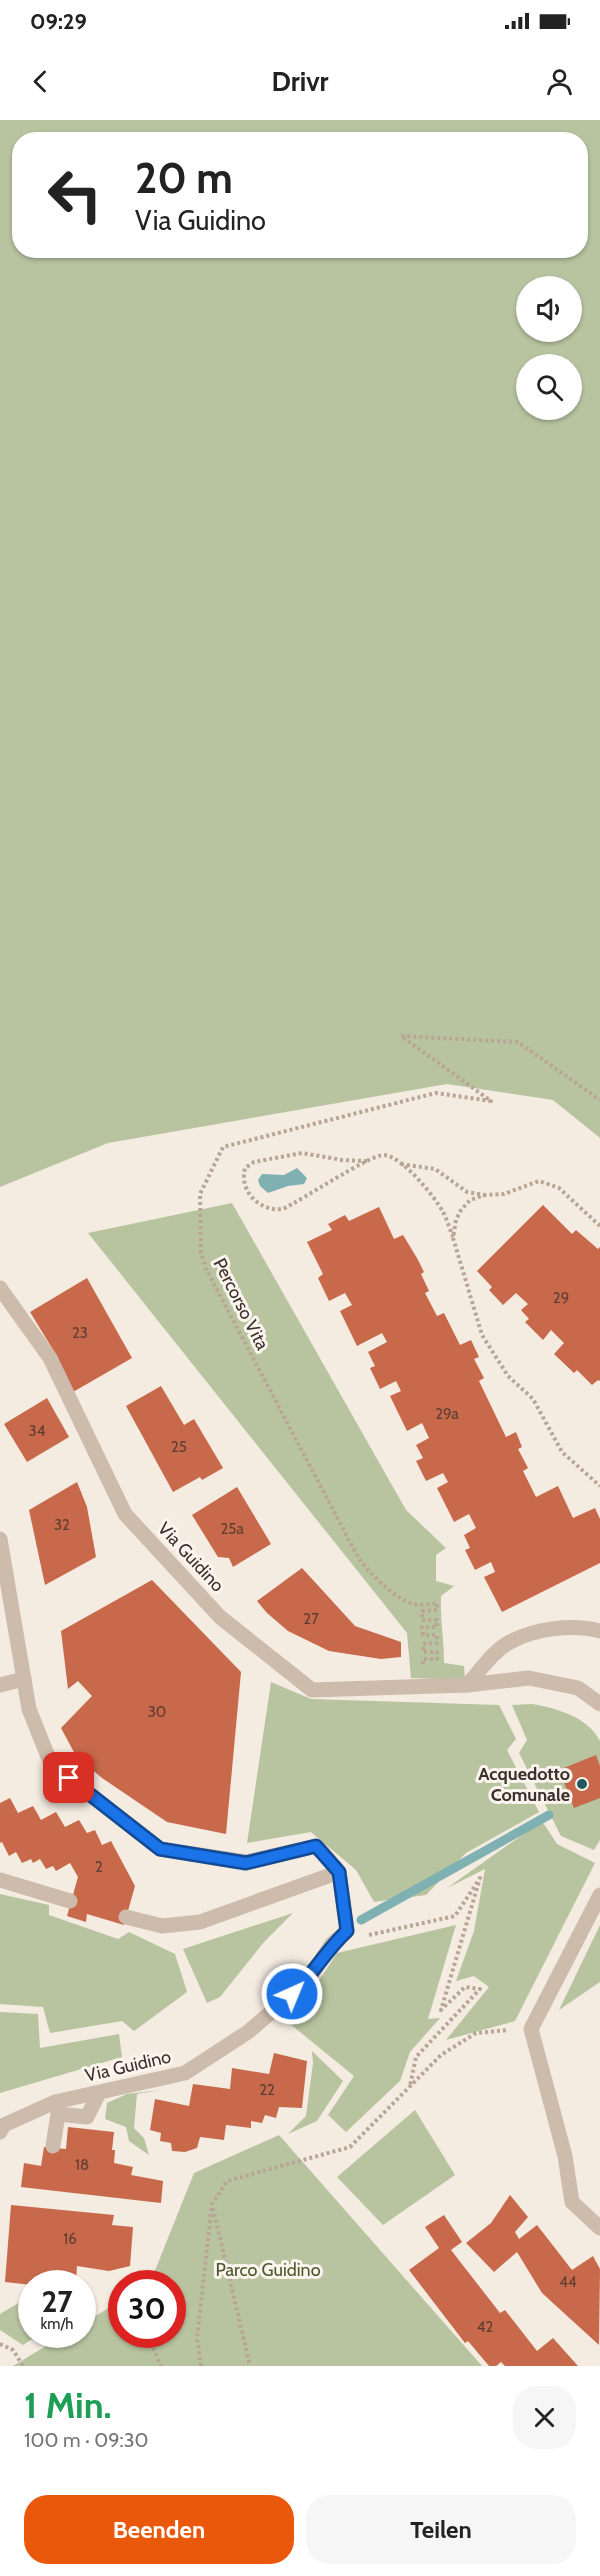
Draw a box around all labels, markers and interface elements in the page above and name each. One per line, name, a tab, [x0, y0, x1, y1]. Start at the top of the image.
text: 09:29	[30, 8, 87, 35]
icon: back	[24, 65, 57, 98]
text: Drivr	[272, 65, 328, 98]
icon: person	[543, 65, 576, 98]
text: 20 m	[135, 152, 233, 204]
icon: left	[36, 156, 114, 234]
text: Via Guidino	[135, 204, 266, 237]
map controls	[516, 276, 582, 420]
button: sound	[516, 276, 582, 342]
button: search	[516, 354, 582, 420]
street label: Percorso Vita	[208, 1254, 274, 1354]
house number: 29	[553, 1289, 569, 1307]
house number: 23	[72, 1324, 88, 1342]
house number: 29a	[435, 1405, 460, 1423]
house number: 34	[29, 1422, 46, 1440]
house number: 25	[171, 1438, 187, 1456]
house number: 32	[54, 1516, 70, 1534]
street label: Via Guidino	[153, 1518, 229, 1596]
house number: 25a	[220, 1520, 244, 1538]
house number: 27	[303, 1610, 319, 1628]
house number: 30	[148, 1703, 166, 1721]
pin	[43, 1752, 94, 1803]
icon: arrive	[52, 1761, 85, 1794]
place label: Acquedotto Comunale	[478, 1763, 570, 1806]
marker: Acquedotto Comunale	[575, 1777, 589, 1791]
house number: 2	[95, 1858, 103, 1876]
position arrow	[260, 1962, 324, 2026]
street label: Via Guidino	[83, 2045, 173, 2087]
house number: 22	[259, 2081, 275, 2099]
house number: 18	[75, 2156, 89, 2174]
house number: 16	[63, 2230, 77, 2248]
park label: Parco Guidino	[215, 2259, 321, 2281]
speed limit sign: 30	[108, 2270, 186, 2348]
house number: 44	[559, 2273, 577, 2291]
text: 27	[41, 2283, 73, 2320]
text: km/h	[41, 2315, 73, 2333]
house number: 42	[477, 2318, 493, 2336]
text: 1 Min.	[24, 2383, 112, 2427]
button: close	[513, 2386, 576, 2449]
text: 100 m · 09:30	[24, 2428, 149, 2452]
button: Beenden	[24, 2495, 294, 2564]
button: Teilen	[306, 2495, 576, 2564]

